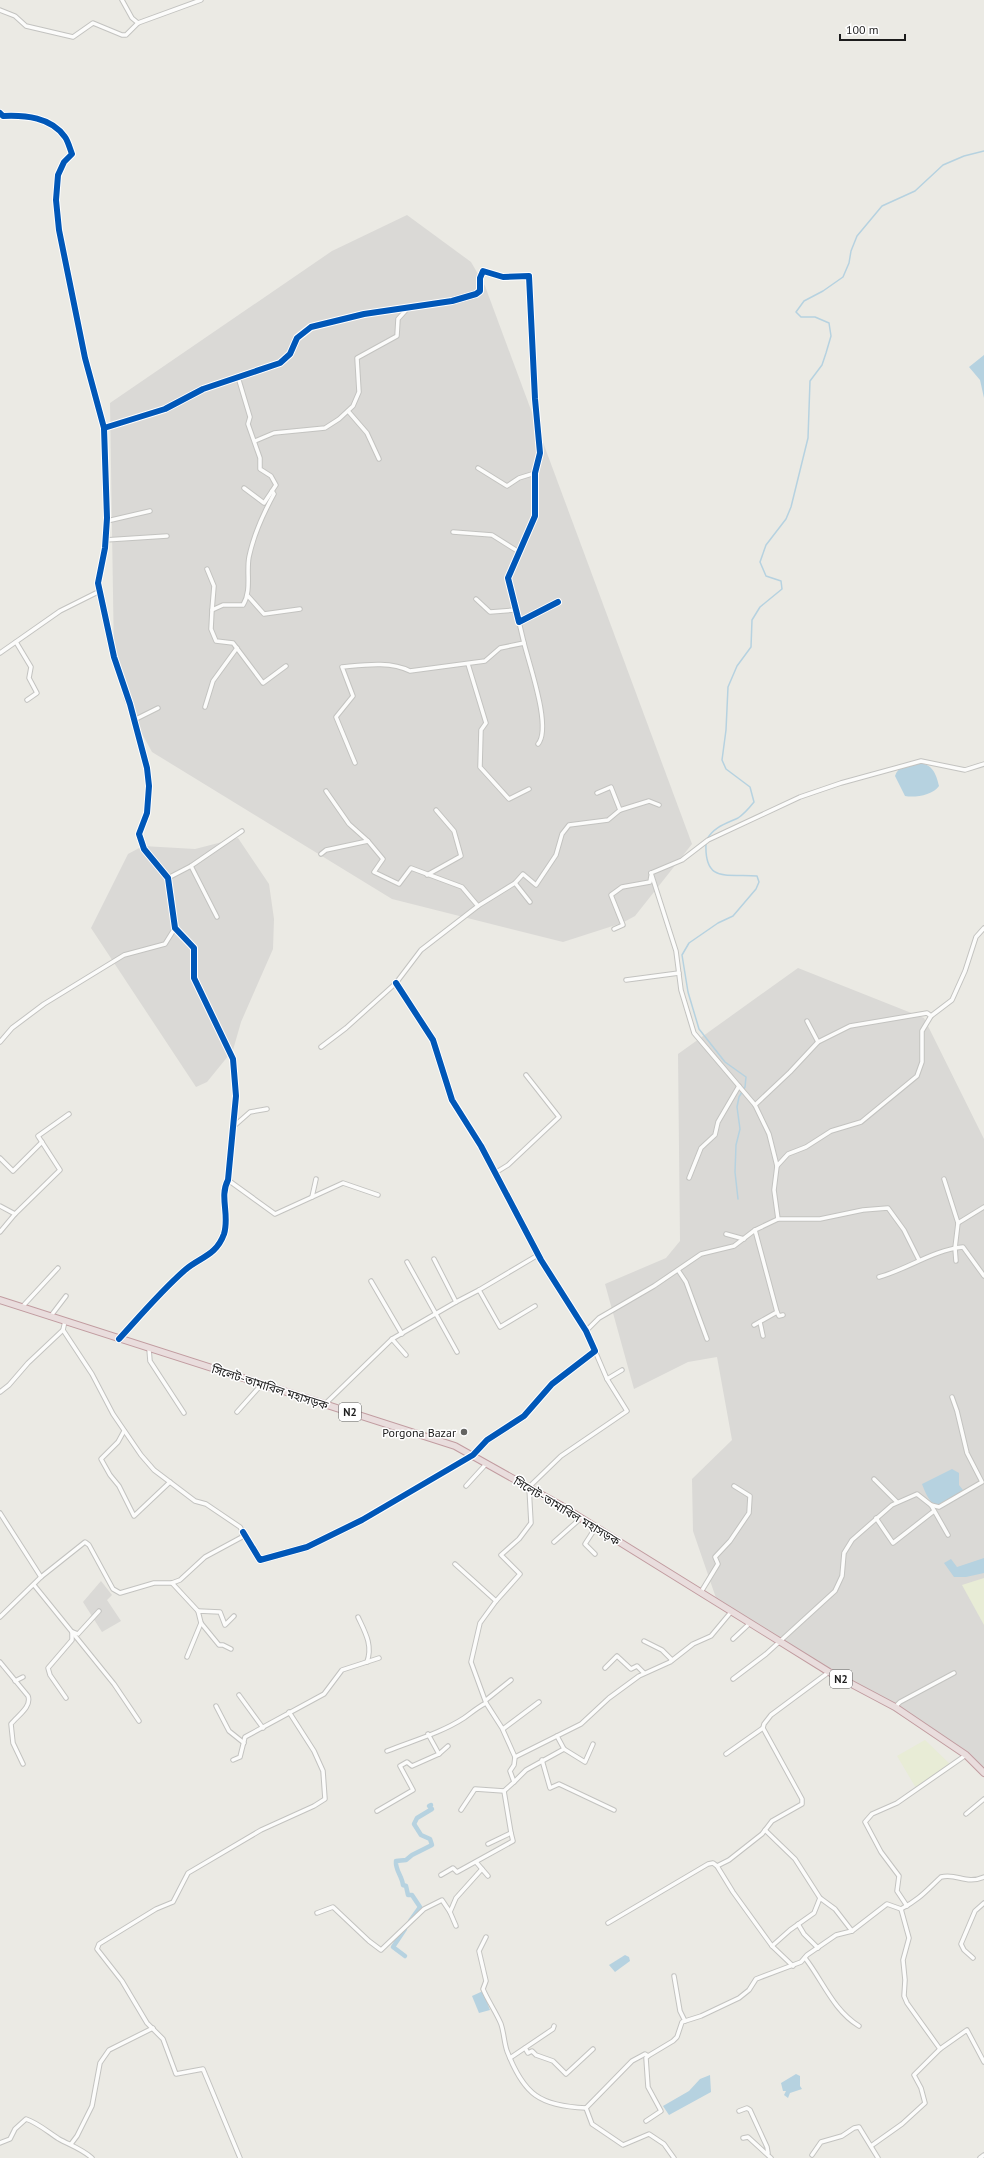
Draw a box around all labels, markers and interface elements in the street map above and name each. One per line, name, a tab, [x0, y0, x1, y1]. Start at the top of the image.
scale bar	[840, 16, 905, 42]
text: 100 m	[846, 22, 879, 37]
street label: সিলেট-তামাবিল মহাসড়ক	[209, 1361, 331, 1413]
road number: N2	[339, 1403, 361, 1421]
place label: Porgona Bazar	[382, 1425, 456, 1440]
marker: Porgona Bazar	[459, 1427, 469, 1437]
street label: সিলেট-তামাবিল মহাসড়ক	[510, 1473, 623, 1549]
road number: N2	[830, 1670, 852, 1688]

